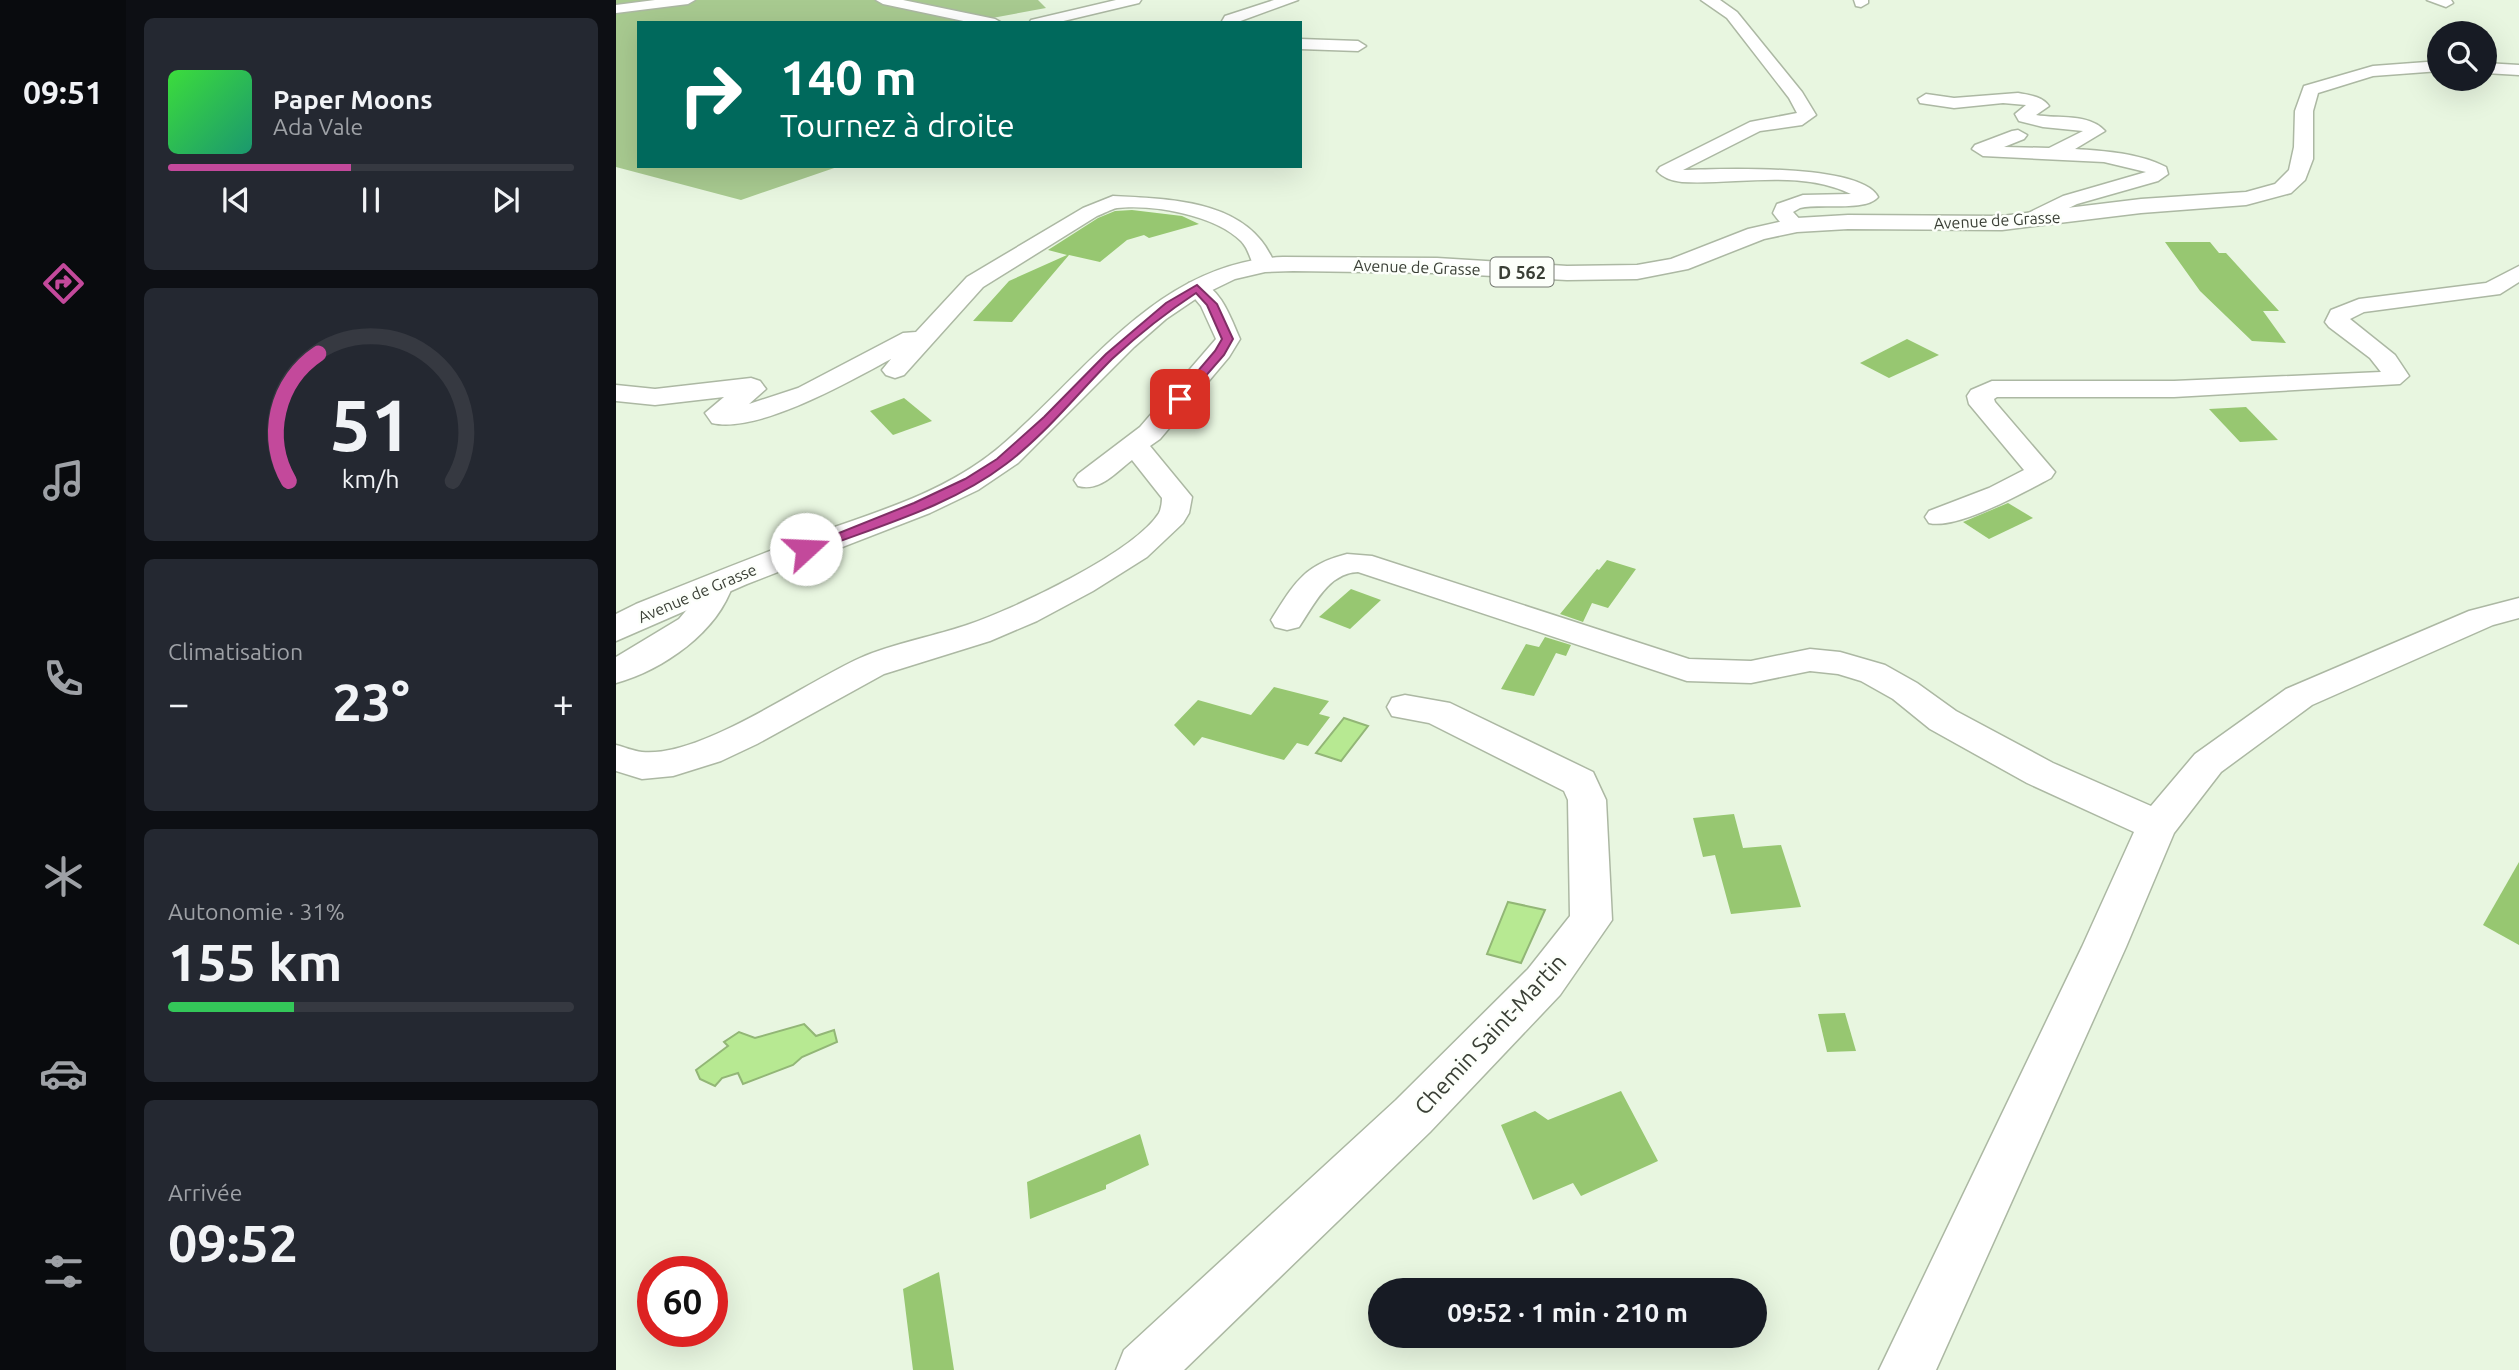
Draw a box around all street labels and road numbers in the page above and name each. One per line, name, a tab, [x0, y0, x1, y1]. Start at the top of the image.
street label: Avenue de Grasse	[1933, 208, 2061, 232]
street label: Avenue de Grasse	[1353, 256, 1481, 278]
road number: D 562	[1490, 258, 1553, 286]
street label: Avenue de Grasse	[635, 560, 759, 626]
street label: Chemin Saint-Martin	[1409, 949, 1571, 1119]

